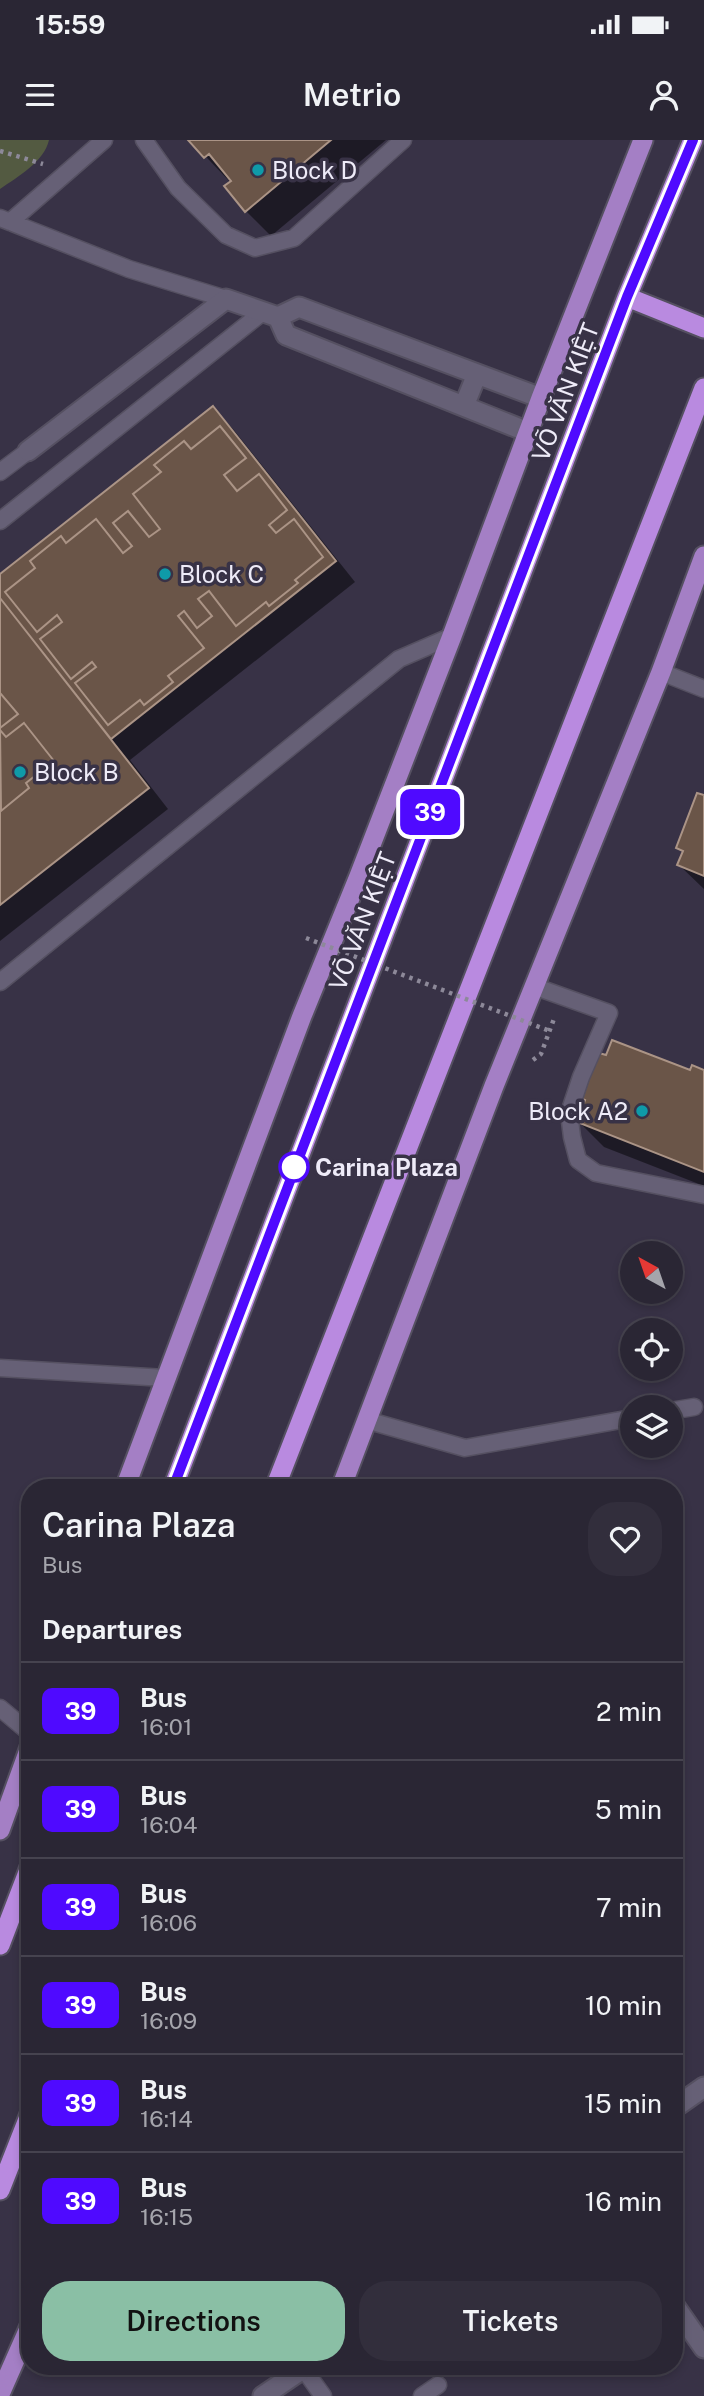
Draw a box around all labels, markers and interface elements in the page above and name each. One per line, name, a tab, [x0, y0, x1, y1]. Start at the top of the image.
text: 15:59	[35, 9, 105, 40]
icon: menu	[21, 76, 59, 114]
text: Metrio	[303, 76, 401, 113]
icon: person	[645, 76, 683, 114]
place label: Block D	[272, 156, 357, 184]
marker: Block D	[250, 162, 266, 178]
street label: VÕ VĂN KIỆT	[526, 319, 604, 465]
place label: Block C	[179, 560, 264, 588]
marker: Block C	[157, 566, 173, 582]
place label: Block B	[34, 758, 119, 786]
marker: Block B	[12, 764, 28, 780]
line badge: 39	[398, 789, 462, 835]
text: 39	[414, 798, 446, 826]
street label: VÕ VĂN KIỆT	[323, 848, 401, 994]
place label: Block A2	[528, 1097, 628, 1125]
marker: Block A2	[634, 1103, 650, 1119]
marker: Carina Plaza	[279, 1152, 309, 1182]
place label: Carina Plaza	[315, 1153, 458, 1181]
north arrow	[620, 1241, 682, 1304]
map controls	[620, 1241, 683, 1458]
button: locate	[620, 1318, 683, 1381]
button: layers	[620, 1395, 683, 1458]
button: heart	[588, 1502, 662, 1576]
text: Carina Plaza	[42, 1506, 236, 1544]
text: Bus	[42, 1551, 82, 1578]
text: Departures	[42, 1614, 182, 1645]
text: Bus	[140, 1682, 187, 1713]
text: 2 min	[596, 1696, 662, 1727]
text: 39	[65, 1697, 96, 1725]
text: 16:01	[140, 1713, 192, 1740]
text: Bus	[140, 1780, 187, 1811]
text: 5 min	[595, 1794, 662, 1825]
text: 39	[65, 1795, 96, 1823]
text: 16:04	[140, 1811, 197, 1838]
text: Bus	[140, 1878, 187, 1909]
text: 7 min	[596, 1892, 662, 1923]
text: 39	[65, 1893, 96, 1921]
text: 16:06	[140, 1909, 197, 1936]
text: Bus	[140, 1976, 187, 2007]
text: 10 min	[585, 1990, 662, 2021]
text: 39	[65, 1991, 96, 2019]
text: 16:09	[140, 2007, 197, 2034]
text: Bus	[140, 2074, 187, 2105]
text: 15 min	[584, 2088, 662, 2119]
text: 39	[65, 2089, 96, 2117]
text: 16:14	[140, 2105, 193, 2132]
text: Bus	[140, 2172, 187, 2203]
text: 16 min	[585, 2186, 662, 2217]
text: 39	[65, 2187, 96, 2215]
text: 16:15	[140, 2203, 193, 2230]
button: Directions	[42, 2281, 345, 2361]
button: Tickets	[359, 2281, 662, 2361]

